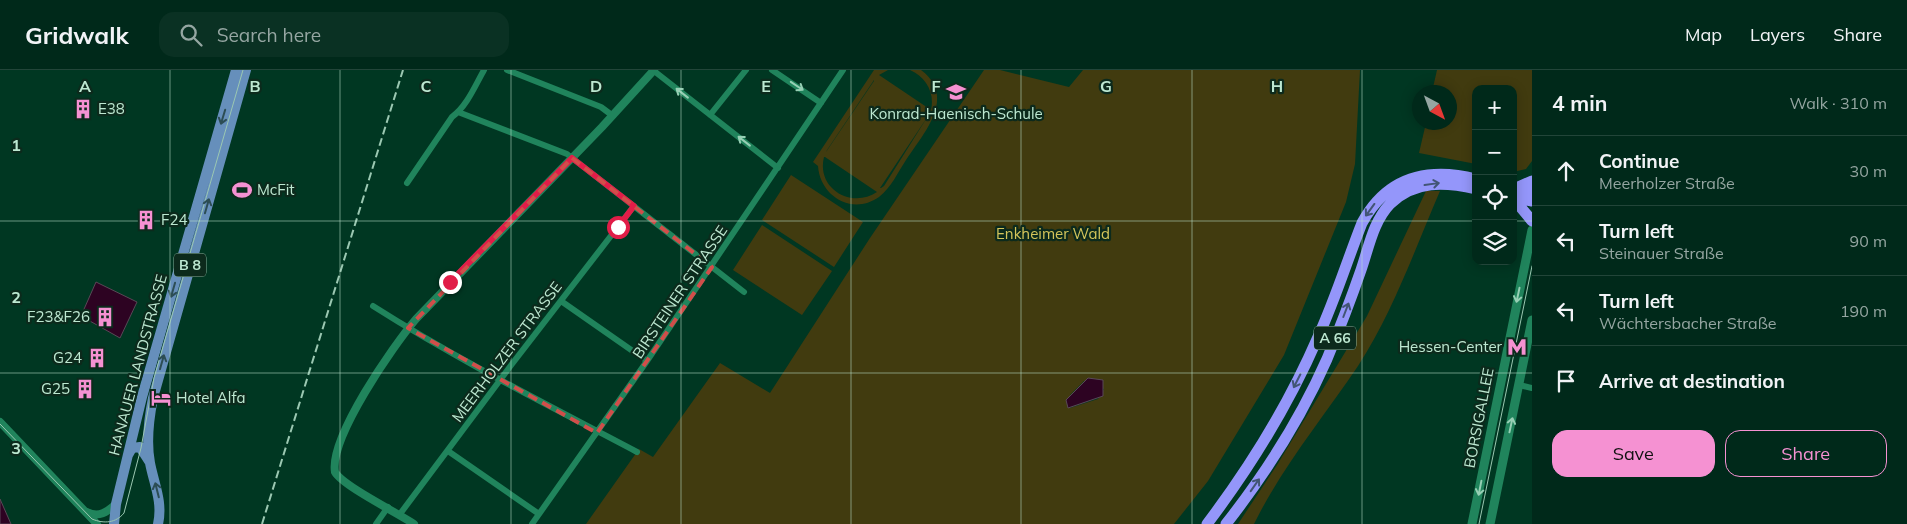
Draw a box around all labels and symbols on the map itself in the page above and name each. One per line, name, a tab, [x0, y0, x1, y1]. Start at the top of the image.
text: A	[79, 76, 91, 96]
text: B	[249, 76, 261, 96]
text: C	[421, 76, 432, 96]
text: D	[590, 76, 602, 96]
text: E	[761, 76, 771, 96]
text: F	[931, 76, 941, 96]
text: G	[1100, 76, 1112, 96]
text: H	[1271, 76, 1283, 96]
one-way arrow	[789, 81, 803, 91]
school or university icon: Konrad-Haenisch-Schule	[945, 81, 967, 103]
north arrow	[1412, 85, 1457, 130]
one-way arrow	[675, 88, 689, 98]
building icon: E38	[72, 98, 94, 120]
place label: E38	[98, 99, 125, 118]
place label: Konrad-Haenisch-Schule	[869, 104, 1043, 123]
one-way arrow	[217, 108, 227, 124]
text: 1	[11, 135, 21, 155]
one-way arrow	[738, 136, 751, 147]
sports icon: McFit	[231, 179, 253, 201]
one-way arrow	[1423, 179, 1439, 189]
place label: McFit	[257, 180, 295, 199]
one-way arrow	[203, 198, 212, 214]
one-way arrow	[1365, 203, 1375, 217]
building icon: F24	[135, 209, 157, 231]
place label: F24	[161, 210, 187, 229]
route start	[607, 216, 630, 239]
street label: BIRSTEINER STRASSE	[628, 221, 731, 362]
park label: Enkheimer Wald	[996, 224, 1110, 243]
road number: B 8	[174, 254, 206, 276]
route end	[439, 271, 462, 294]
street label: HANAUER LANDSTRASSE	[104, 272, 171, 458]
street label: MEERHOLZER STRASSE	[448, 278, 566, 426]
one-way arrow	[168, 281, 178, 297]
one-way arrow	[1513, 286, 1522, 302]
text: 2	[11, 287, 21, 307]
one-way arrow	[1342, 303, 1351, 318]
building icon: F23&F26	[94, 306, 116, 328]
place label: F23&F26	[27, 307, 90, 326]
road number: A 66	[1314, 326, 1356, 350]
metro station icon: Hessen-Center	[1506, 336, 1528, 358]
place label: Hessen-Center	[1399, 337, 1503, 356]
building icon: G24	[86, 347, 108, 369]
place label: G24	[53, 348, 82, 367]
one-way arrow	[158, 354, 167, 370]
street label: BORSIGALLEE	[1460, 366, 1498, 469]
one-way arrow	[1292, 373, 1302, 388]
building icon: G25	[74, 378, 96, 400]
place label: G25	[41, 379, 70, 398]
hotel icon: Hotel Alfa	[150, 387, 172, 409]
place label: Hotel Alfa	[176, 388, 245, 407]
one-way arrow	[1507, 417, 1516, 433]
text: 3	[11, 438, 21, 458]
one-way arrow	[1250, 478, 1260, 492]
one-way arrow	[1474, 480, 1484, 496]
one-way arrow	[152, 482, 161, 498]

